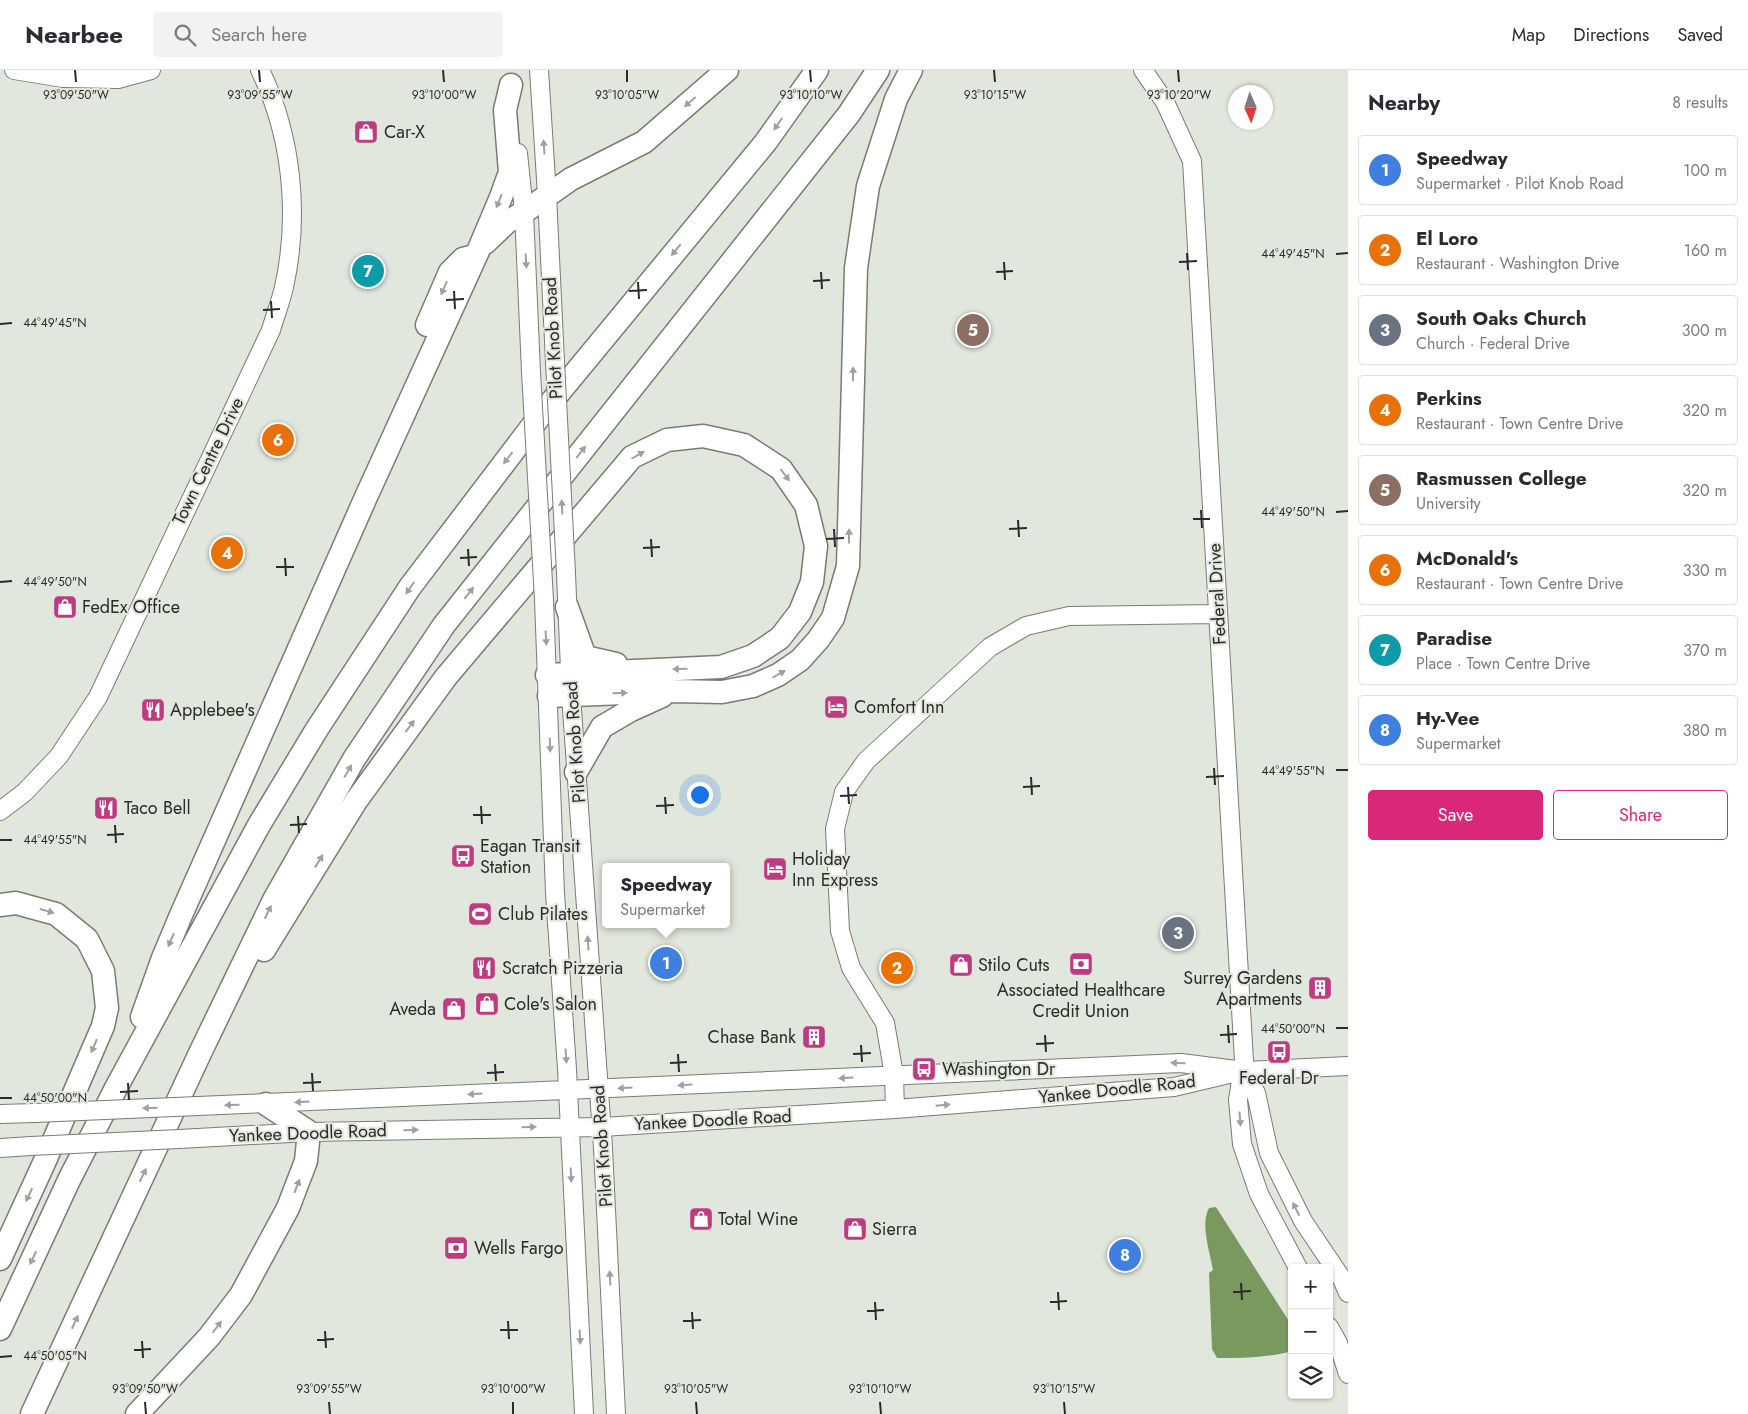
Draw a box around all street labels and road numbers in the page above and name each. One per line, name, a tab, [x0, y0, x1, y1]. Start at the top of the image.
street label: Pilot Knob Road	[537, 276, 569, 400]
street label: Town Centre Drive	[166, 393, 250, 529]
street label: Federal Drive	[1201, 543, 1233, 645]
street label: Pilot Knob Road	[558, 680, 592, 804]
street label: Yankee Doodle Road	[1037, 1068, 1197, 1110]
street label: Pilot Knob Road	[585, 1084, 619, 1208]
street label: Yankee Doodle Road	[634, 1103, 792, 1137]
street label: Yankee Doodle Road	[229, 1117, 387, 1149]

